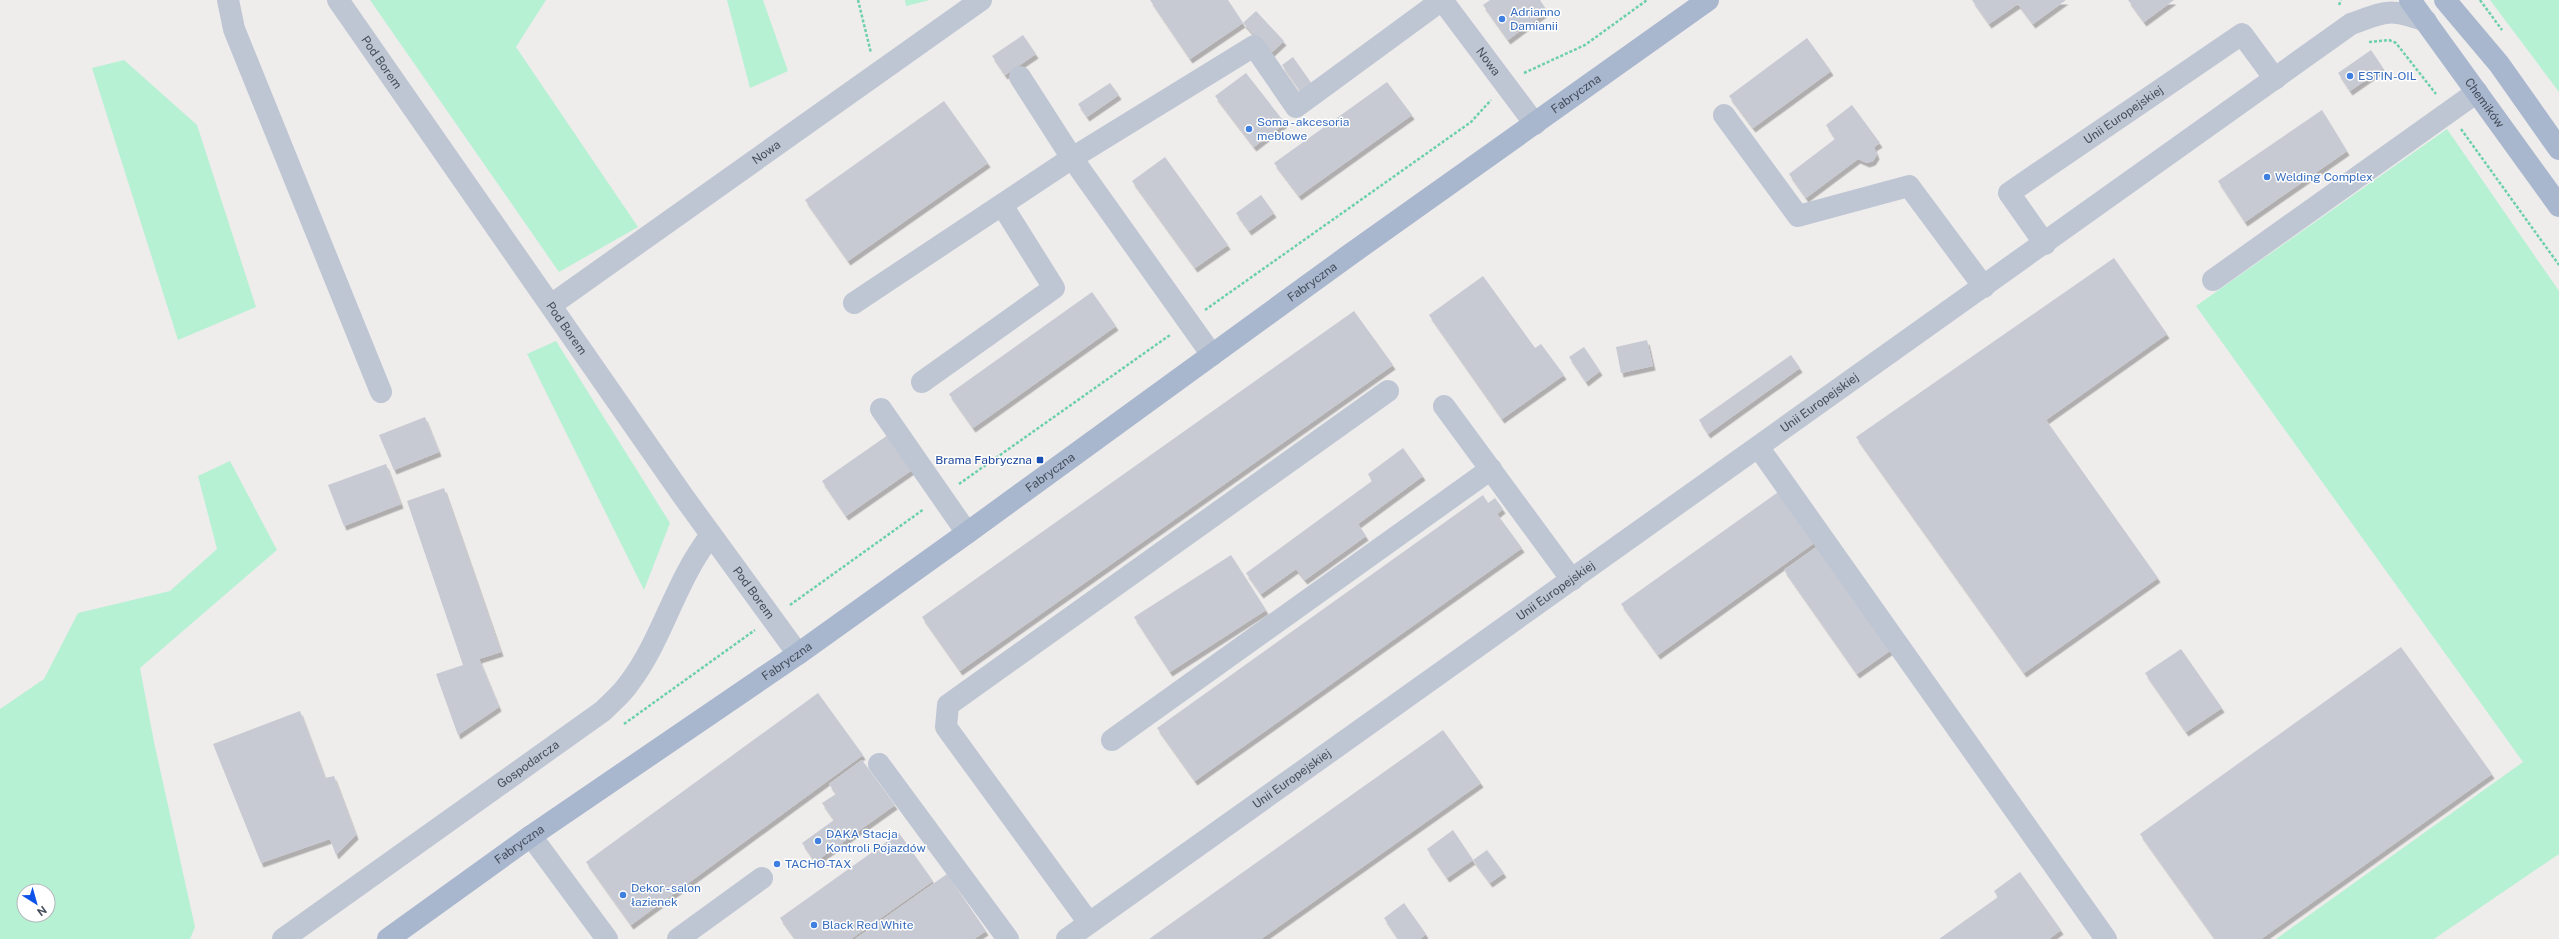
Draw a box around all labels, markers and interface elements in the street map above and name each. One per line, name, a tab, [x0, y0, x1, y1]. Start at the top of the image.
place label: Adrianno Damianii	[1510, 5, 1561, 33]
marker: Adrianno Damianii	[1497, 14, 1507, 24]
street label: Pod Borem	[358, 33, 405, 91]
street label: Nowa	[1473, 45, 1503, 78]
place label: ESTIN-OIL	[2358, 69, 2417, 83]
street label: Fabryczna	[1548, 71, 1604, 116]
marker: ESTIN-OIL	[2345, 71, 2355, 81]
street label: Chemików	[2462, 75, 2507, 131]
street label: Unii Europejskiej	[2081, 83, 2166, 147]
place label: Soma - akcesoria meblowe	[1257, 115, 1349, 143]
marker: Soma - akcesoria meblowe	[1244, 124, 1254, 134]
street label: Nowa	[749, 137, 783, 167]
place label: Welding Complex	[2275, 170, 2373, 184]
marker: Welding Complex	[2262, 172, 2272, 182]
street label: Fabryczna	[1285, 259, 1340, 305]
street label: Pod Borem	[543, 299, 590, 357]
street label: Unii Europejskiej	[1778, 370, 1861, 435]
street label: Fabryczna	[1023, 450, 1078, 495]
place label: Brama Fabryczna	[935, 453, 1032, 467]
marker: Brama Fabryczna	[1035, 455, 1045, 465]
street label: Unii Europejskiej	[1514, 558, 1598, 623]
street label: Pod Borem	[730, 564, 777, 622]
street label: Fabryczna	[759, 639, 815, 684]
street label: Gospodarcza	[494, 737, 562, 791]
street label: Unii Europejskiej	[1250, 746, 1334, 812]
street label: Fabryczna	[492, 822, 547, 867]
place label: DAKA Stacja Kontroli Pojazdów	[826, 827, 926, 855]
marker: DAKA Stacja Kontroli Pojazdów	[813, 836, 823, 846]
place label: TACHO-TAX	[785, 857, 852, 871]
marker: TACHO-TAX	[772, 859, 782, 869]
place label: Dekor - salon łazienek	[631, 881, 701, 909]
north arrow	[16, 883, 56, 923]
marker: Dekor - salon łazienek	[618, 890, 628, 900]
text: N	[35, 904, 49, 918]
place label: Black Red White	[822, 918, 914, 932]
marker: Black Red White	[809, 920, 819, 930]

